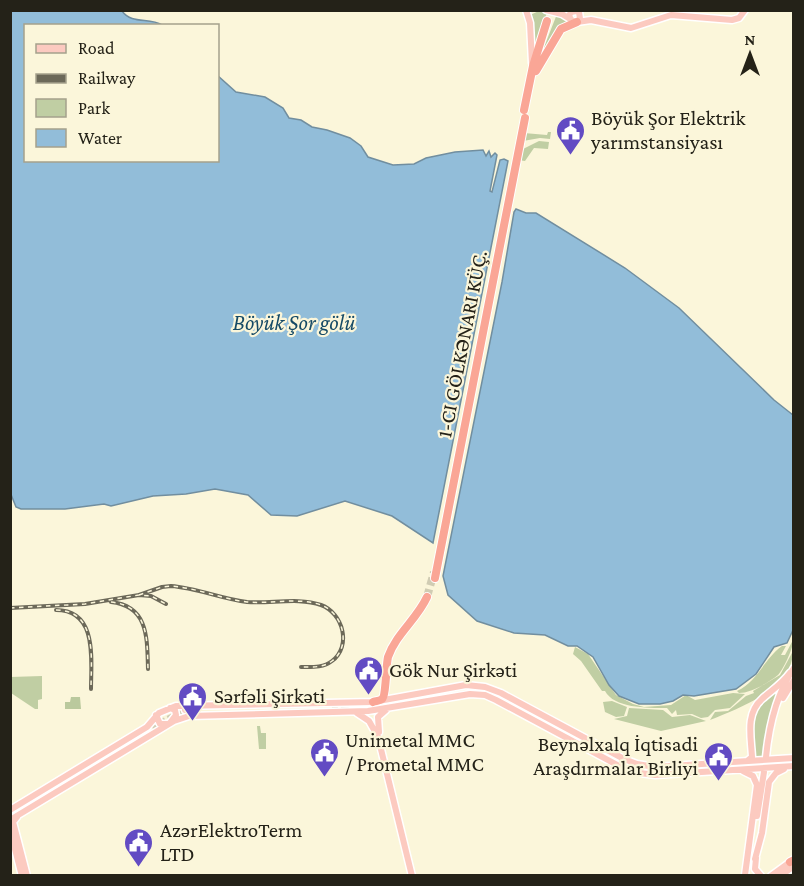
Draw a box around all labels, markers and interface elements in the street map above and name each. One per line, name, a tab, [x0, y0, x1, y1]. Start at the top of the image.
legend	[24, 24, 219, 162]
north arrow	[720, 24, 780, 84]
text: N	[745, 31, 756, 48]
text: Road	[78, 38, 115, 58]
text: Railway	[78, 68, 136, 88]
text: Park	[78, 98, 110, 118]
place label: Böyük Şor Elektrik yarımstansiyası	[590, 106, 745, 154]
public building icon: Böyük Şor Elektrik yarımstansiyası	[554, 114, 586, 156]
text: Water	[78, 128, 123, 148]
street label: 1-CI GÖLKƏNARI KÜÇ.	[432, 248, 492, 440]
water label: Böyük Şor gölü	[233, 310, 355, 335]
public building icon: Gök Nur Şirkəti	[352, 654, 384, 696]
place label: Gök Nur Şirkəti	[389, 658, 518, 682]
public building icon: Sərfəli Şirkəti	[177, 680, 209, 722]
place label: Sərfəli Şirkəti	[214, 684, 326, 708]
place label: Unimetal MMC / Prometal MMC	[345, 728, 484, 776]
place label: Beynəlxalq İqtisadi Araşdırmalar Birliyi	[533, 732, 698, 780]
public building icon: Unimetal MMC / Prometal MMC	[308, 736, 340, 778]
public building icon: Beynəlxalq İqtisadi Araşdırmalar Birliyi	[703, 740, 735, 782]
place label: AzərElektroTerm LTD	[160, 818, 302, 866]
public building icon: AzərElektroTerm LTD	[123, 826, 155, 868]

